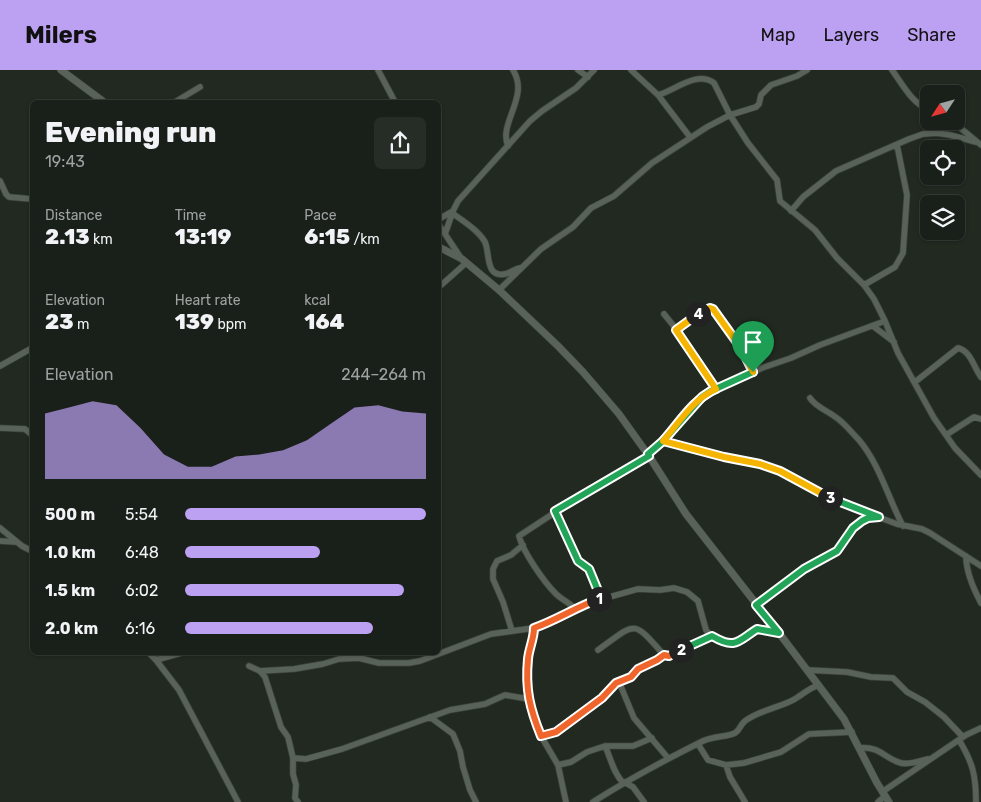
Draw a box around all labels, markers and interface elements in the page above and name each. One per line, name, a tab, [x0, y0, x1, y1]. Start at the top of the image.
text: Milers	[25, 21, 97, 49]
text: Map	[761, 24, 796, 46]
text: Layers	[824, 24, 879, 46]
text: Share	[907, 24, 956, 46]
north arrow	[920, 85, 965, 130]
map controls	[920, 85, 965, 240]
text: Evening run	[45, 116, 216, 149]
button: share	[374, 117, 426, 169]
button: locate	[920, 140, 965, 185]
text: 19:43	[45, 152, 85, 171]
button: layers	[920, 195, 965, 240]
text: Distance	[45, 207, 102, 224]
text: Time	[175, 207, 206, 224]
text: Pace	[304, 207, 336, 224]
text: 2.13	[45, 224, 90, 249]
text: 13:19	[175, 224, 232, 249]
text: 6:15	[304, 224, 350, 249]
text: km	[90, 231, 113, 248]
text: /km	[350, 231, 380, 248]
text: Elevation	[45, 292, 105, 309]
text: Heart rate	[175, 292, 241, 309]
text: kcal	[304, 292, 330, 309]
pin: 4	[686, 302, 710, 326]
text: 4	[694, 306, 703, 323]
text: 23	[45, 309, 74, 334]
text: 139	[175, 309, 214, 334]
text: 164	[304, 309, 344, 334]
text: m	[74, 316, 89, 333]
text: bpm	[214, 316, 247, 333]
pin	[732, 321, 774, 372]
icon: arrive	[739, 328, 767, 356]
text: Elevation	[45, 365, 114, 384]
text: 244–264 m	[341, 365, 426, 384]
pin: 3	[818, 486, 842, 510]
text: 3	[826, 490, 835, 507]
text: 500 m	[45, 505, 95, 524]
text: 5:54	[125, 505, 158, 524]
text: 1.0 km	[45, 543, 96, 562]
text: 6:48	[125, 543, 159, 562]
text: 1.5 km	[45, 581, 95, 600]
text: 6:02	[125, 581, 158, 600]
pin: 1	[586, 586, 612, 612]
text: 1	[596, 591, 603, 608]
text: 2.0 km	[45, 619, 98, 638]
text: 6:16	[125, 619, 155, 638]
pin: 2	[668, 638, 694, 662]
text: 2	[677, 642, 686, 659]

